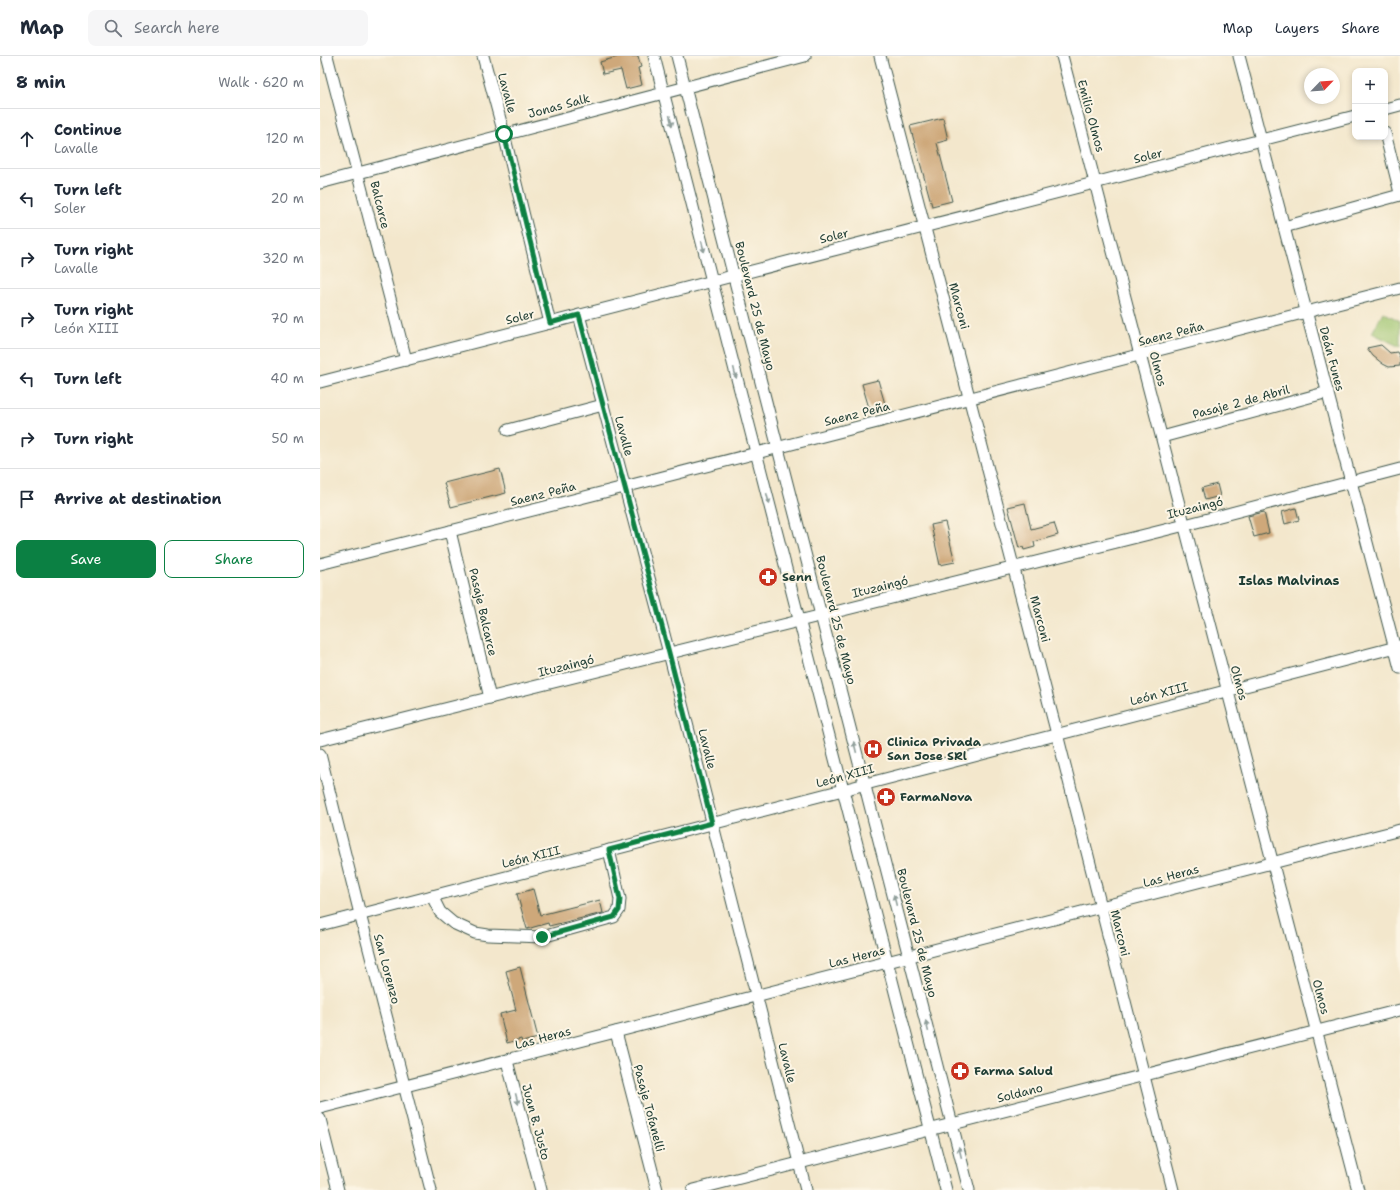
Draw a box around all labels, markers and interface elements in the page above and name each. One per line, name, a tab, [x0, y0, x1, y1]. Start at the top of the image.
search box	[88, 10, 368, 46]
text: Map	[20, 15, 64, 40]
icon: search	[102, 17, 124, 39]
text: Search here	[134, 18, 220, 38]
text: Map	[1223, 19, 1253, 37]
text: Layers	[1275, 19, 1319, 37]
text: Share	[1341, 19, 1380, 37]
north arrow	[1304, 68, 1340, 104]
map controls	[1352, 68, 1388, 140]
button: +	[1352, 68, 1388, 104]
text: 8 min	[16, 71, 66, 93]
street label: Lavalle	[494, 71, 520, 115]
text: Walk · 620 m	[218, 74, 304, 91]
street label: Emilio Olmos	[1074, 78, 1108, 154]
street label: Jonas Salk	[526, 90, 592, 122]
button: −	[1352, 104, 1388, 140]
one-way arrow	[668, 115, 674, 127]
text: Continue	[54, 120, 122, 140]
route start	[495, 125, 513, 143]
icon: ahead	[16, 128, 38, 150]
text: 120 m	[266, 130, 304, 147]
text: Lavalle	[54, 140, 98, 157]
street label: Soler	[1132, 145, 1165, 167]
street label: Balcarce	[366, 179, 394, 231]
text: Turn left	[54, 180, 122, 200]
icon: left	[16, 188, 38, 210]
text: 20 m	[271, 190, 304, 207]
text: Soler	[54, 200, 86, 217]
street label: Soler	[818, 225, 851, 247]
text: Turn right	[54, 240, 134, 260]
street label: Boulevard 25 de Mayo	[731, 240, 779, 372]
one-way arrow	[700, 241, 706, 253]
icon: right	[16, 248, 38, 270]
text: 320 m	[262, 250, 304, 267]
text: Lavalle	[54, 260, 98, 277]
street label: Marconi	[945, 281, 973, 331]
text: Turn right	[54, 300, 134, 320]
street label: Soler	[504, 306, 537, 328]
icon: right	[16, 308, 38, 330]
text: 70 m	[270, 310, 304, 327]
street label: Saenz Peña	[1137, 318, 1206, 350]
text: León XIII	[54, 320, 119, 337]
street label: Deán Funes	[1316, 325, 1348, 393]
street label: Olmos	[1146, 350, 1170, 388]
one-way arrow	[733, 366, 739, 379]
icon: left	[16, 368, 38, 390]
text: Turn left	[54, 369, 122, 389]
text: 40 m	[270, 370, 304, 387]
street label: Pasaje 2 de Abril	[1191, 381, 1292, 423]
street label: Saenz Peña	[823, 398, 892, 430]
street label: Lavalle	[611, 414, 637, 458]
icon: right	[16, 428, 38, 450]
text: Turn right	[54, 429, 134, 449]
text: 50 m	[271, 430, 304, 447]
street label: Saenz Peña	[509, 478, 578, 510]
icon: arrive	[16, 488, 38, 510]
text: Arrive at destination	[54, 489, 222, 509]
one-way arrow	[765, 493, 771, 505]
street label: Ituzaingó	[1165, 493, 1225, 523]
button: Save	[16, 540, 156, 578]
button: Share	[164, 540, 304, 578]
street label: Boulevard 25 de Mayo	[812, 554, 860, 686]
pharmacy icon: Senn	[757, 566, 779, 588]
street label: Pasaje Balcarce	[465, 567, 501, 658]
place label: Senn	[782, 569, 812, 585]
street label: Ituzaingó	[850, 572, 910, 602]
district label: Islas Malvinas	[1239, 572, 1340, 589]
street label: Marconi	[1026, 594, 1054, 644]
street label: Ituzaingó	[536, 651, 596, 681]
street label: Olmos	[1227, 664, 1251, 702]
street label: León XIII	[1128, 678, 1190, 709]
street label: Lavalle	[694, 727, 720, 771]
place label: Clinica Privada San Jose SRl	[887, 734, 982, 764]
hospital icon: Clinica Privada San Jose SRl	[862, 738, 884, 760]
one-way arrow	[852, 741, 858, 753]
street label: León XIII	[814, 760, 876, 791]
pharmacy icon: FarmaNova	[875, 786, 897, 808]
place label: FarmaNova	[900, 789, 973, 805]
street label: León XIII	[500, 842, 562, 872]
street label: Las Heras	[1141, 861, 1201, 891]
street label: Boulevard 25 de Mayo	[893, 867, 941, 999]
one-way arrow	[891, 894, 897, 907]
street label: Marconi	[1106, 908, 1134, 958]
route end	[533, 928, 551, 946]
street label: San Lorenzo	[370, 932, 404, 1006]
street label: Las Heras	[827, 942, 887, 972]
street label: Olmos	[1309, 978, 1333, 1016]
one-way arrow	[924, 1020, 930, 1032]
street label: Las Heras	[513, 1023, 573, 1053]
street label: Lavalle	[774, 1041, 800, 1085]
pharmacy icon: Farma Salud	[949, 1060, 971, 1082]
street label: Pasaje Tofanelli	[630, 1063, 668, 1153]
place label: Farma Salud	[974, 1063, 1053, 1079]
street label: Soldano	[995, 1080, 1045, 1106]
street label: Juan B. Justo	[518, 1082, 554, 1162]
one-way arrow	[514, 1092, 520, 1105]
one-way arrow	[956, 1146, 962, 1158]

